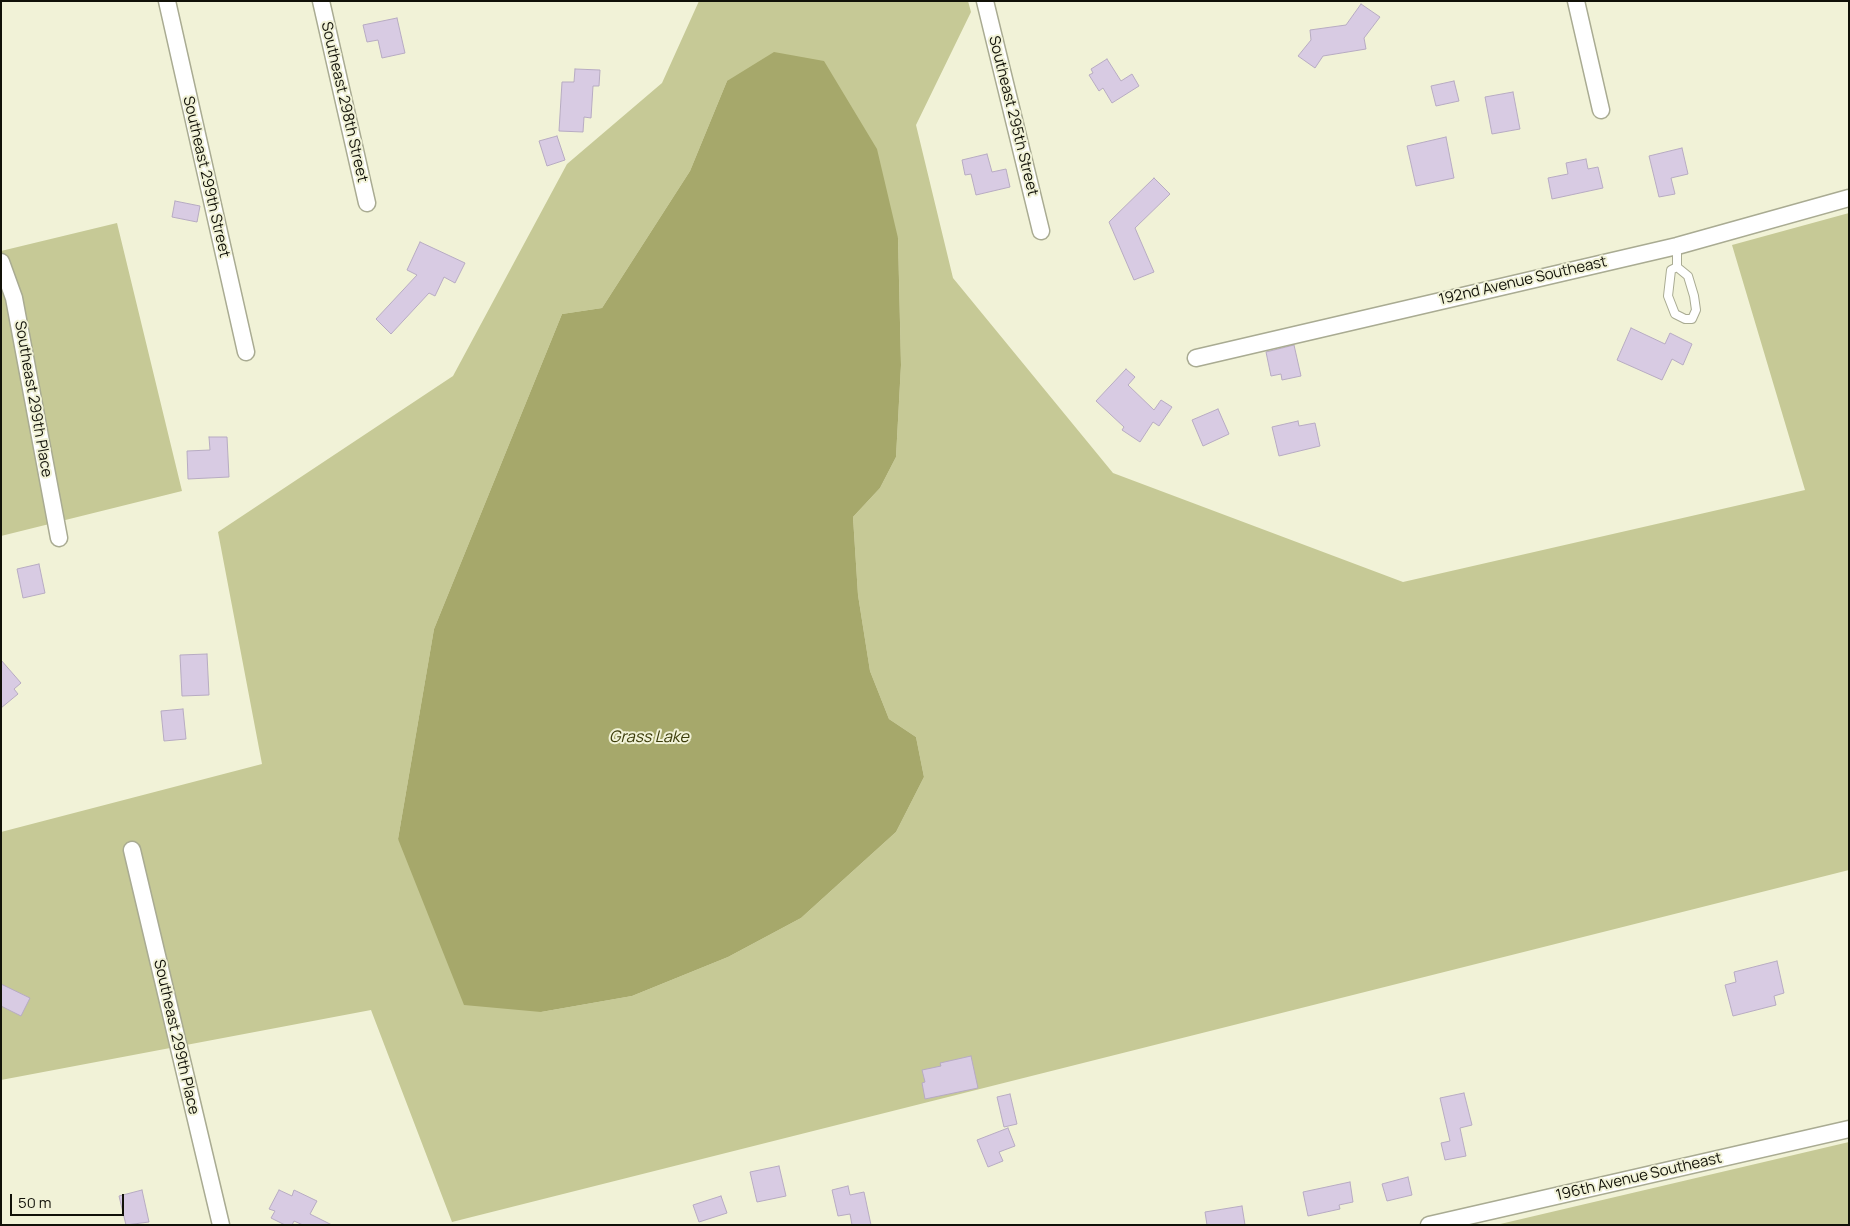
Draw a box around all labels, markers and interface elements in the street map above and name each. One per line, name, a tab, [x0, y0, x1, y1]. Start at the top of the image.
street label: Southeast 298th Street	[317, 20, 371, 184]
street label: Southeast 295th Street	[984, 34, 1042, 198]
street label: Southeast 299th Street	[179, 95, 233, 259]
street label: 192nd Avenue Southeast	[1437, 253, 1609, 309]
street label: Southeast 299th Place	[10, 319, 56, 479]
water label: Grass Lake	[609, 728, 689, 748]
street label: Southeast 299th Place	[149, 958, 203, 1116]
street label: 196th Avenue Southeast	[1554, 1149, 1724, 1205]
scale bar	[12, 1184, 126, 1216]
text: 50 m	[18, 1192, 52, 1213]

